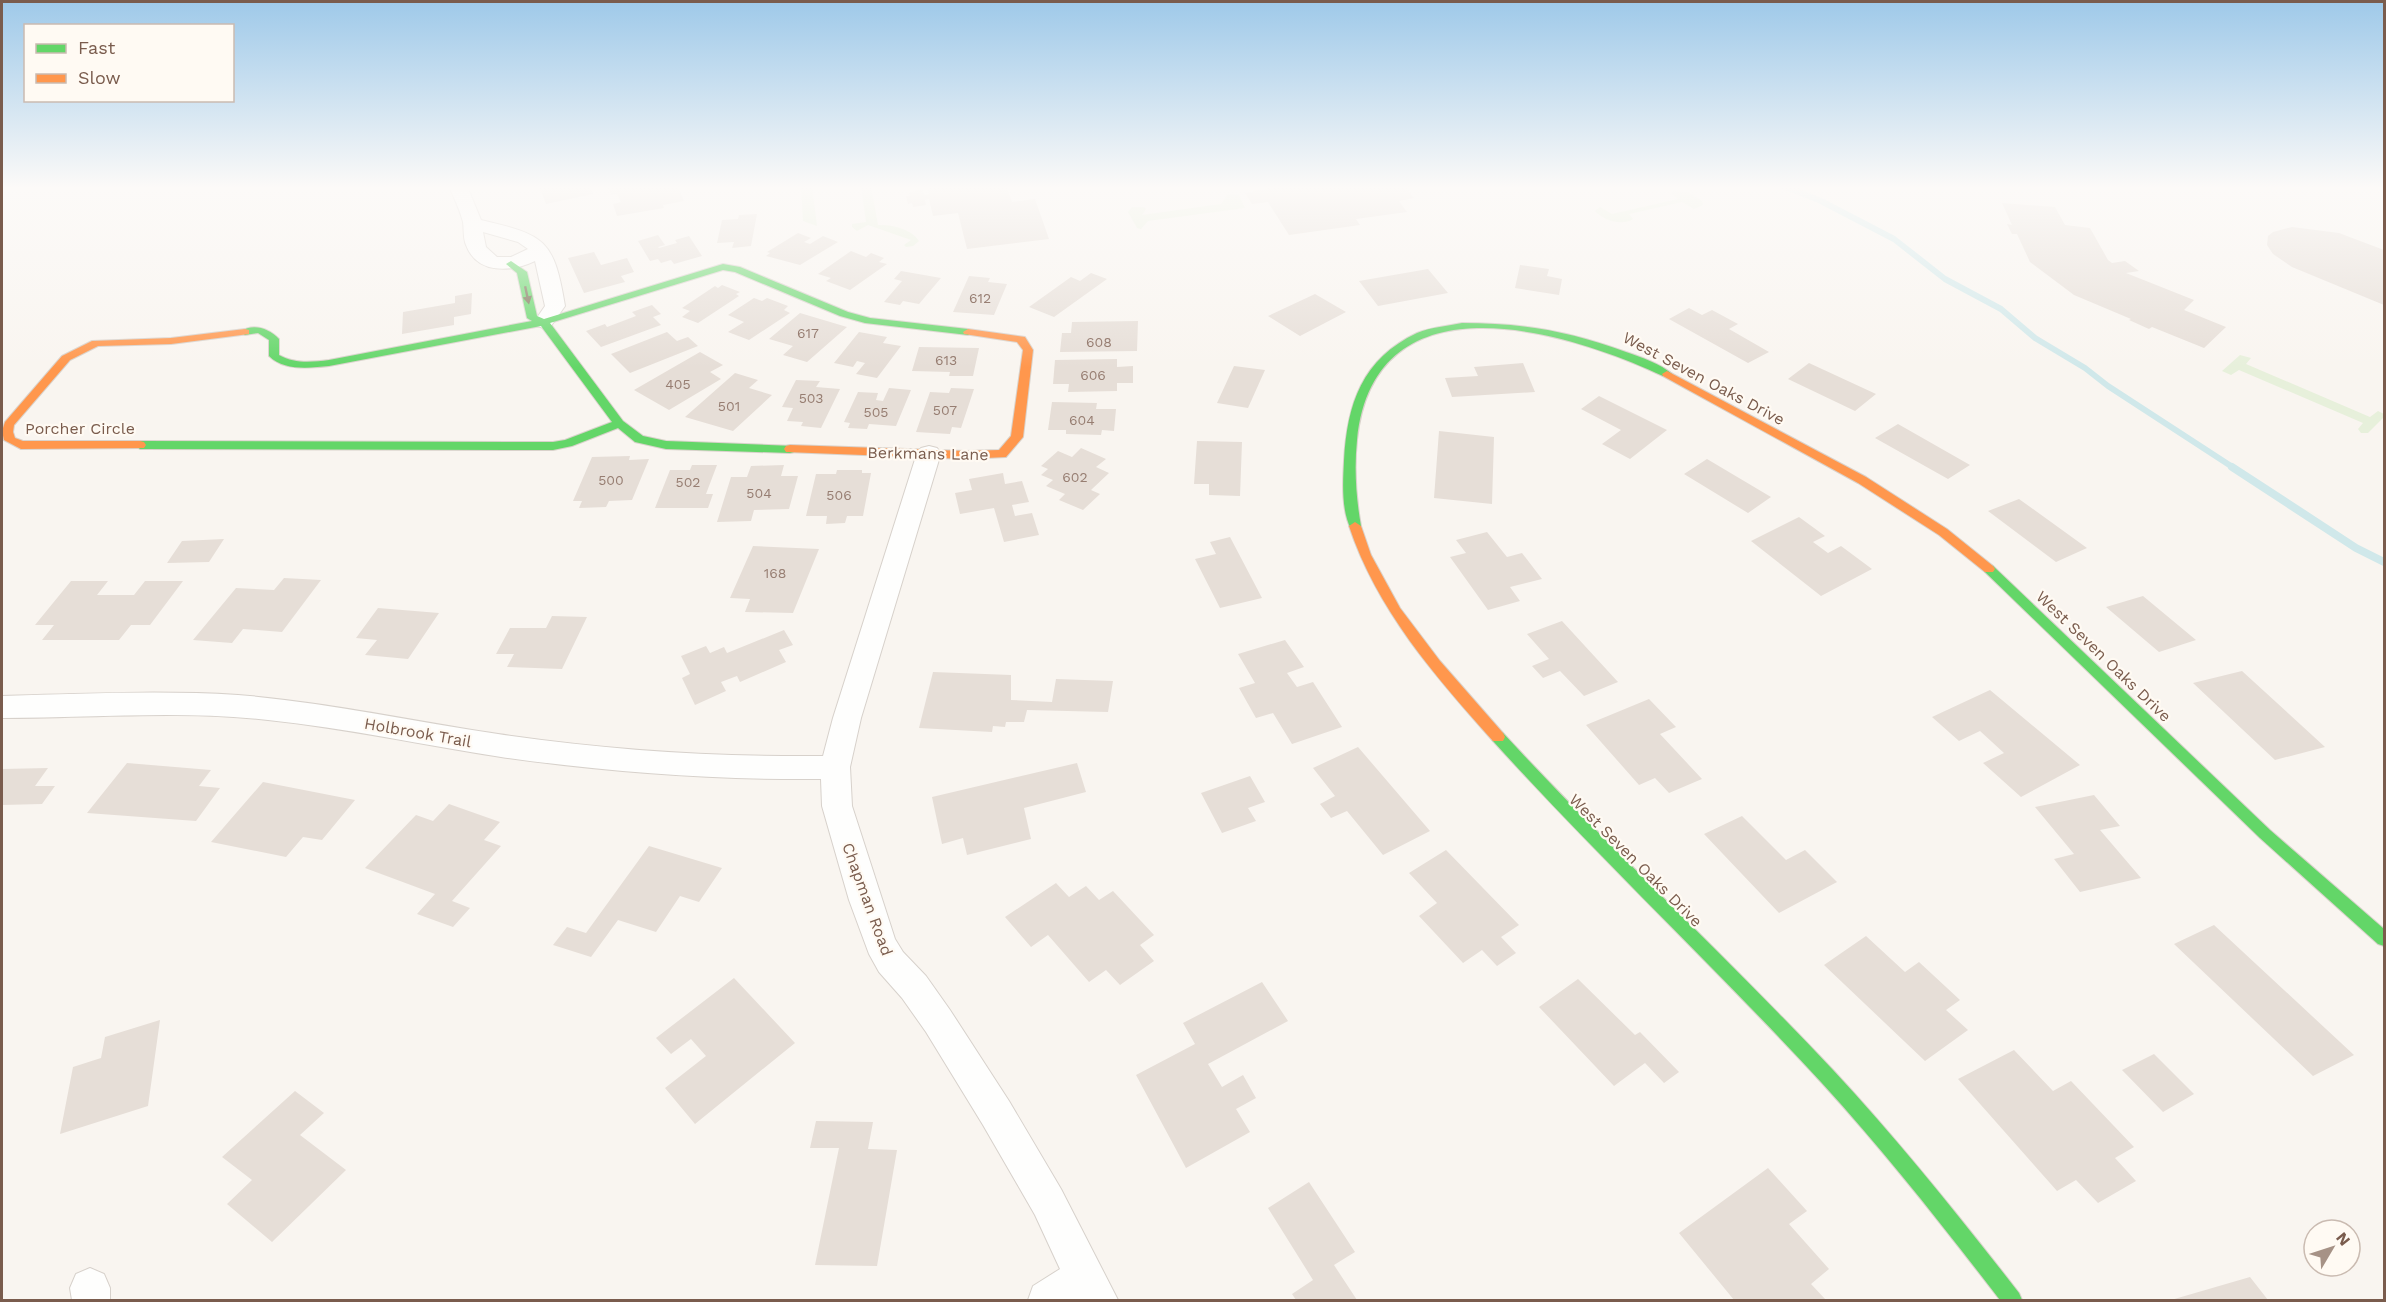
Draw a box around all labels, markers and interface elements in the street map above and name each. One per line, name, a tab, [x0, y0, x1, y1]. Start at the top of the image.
legend	[24, 24, 234, 102]
text: Fast	[78, 37, 116, 58]
text: Slow	[78, 67, 121, 88]
one-way arrow	[523, 285, 532, 304]
house number: 612	[969, 290, 991, 306]
house number: 617	[797, 325, 819, 341]
street label: West Seven Oaks Drive	[1620, 328, 1788, 429]
house number: 608	[1086, 334, 1112, 350]
house number: 613	[935, 352, 957, 368]
house number: 606	[1080, 367, 1106, 383]
house number: 405	[665, 376, 691, 392]
house number: 503	[799, 390, 823, 406]
house number: 501	[718, 398, 740, 414]
house number: 507	[933, 402, 957, 418]
house number: 505	[863, 404, 889, 420]
house number: 604	[1069, 412, 1095, 428]
street label: Porcher Circle	[25, 419, 135, 438]
street label: Berkmans Lane	[867, 443, 989, 464]
house number: 602	[1062, 469, 1088, 485]
house number: 500	[598, 472, 624, 488]
house number: 502	[675, 474, 701, 490]
house number: 504	[746, 485, 772, 501]
house number: 506	[826, 487, 852, 503]
house number: 168	[764, 565, 786, 581]
street label: West Seven Oaks Drive	[2032, 587, 2175, 726]
street label: Holbrook Trail	[363, 714, 473, 751]
street label: West Seven Oaks Drive	[1565, 790, 1706, 931]
street label: Chapman Road	[838, 840, 897, 958]
north arrow	[2302, 1218, 2362, 1278]
text: N	[2332, 1228, 2354, 1249]

